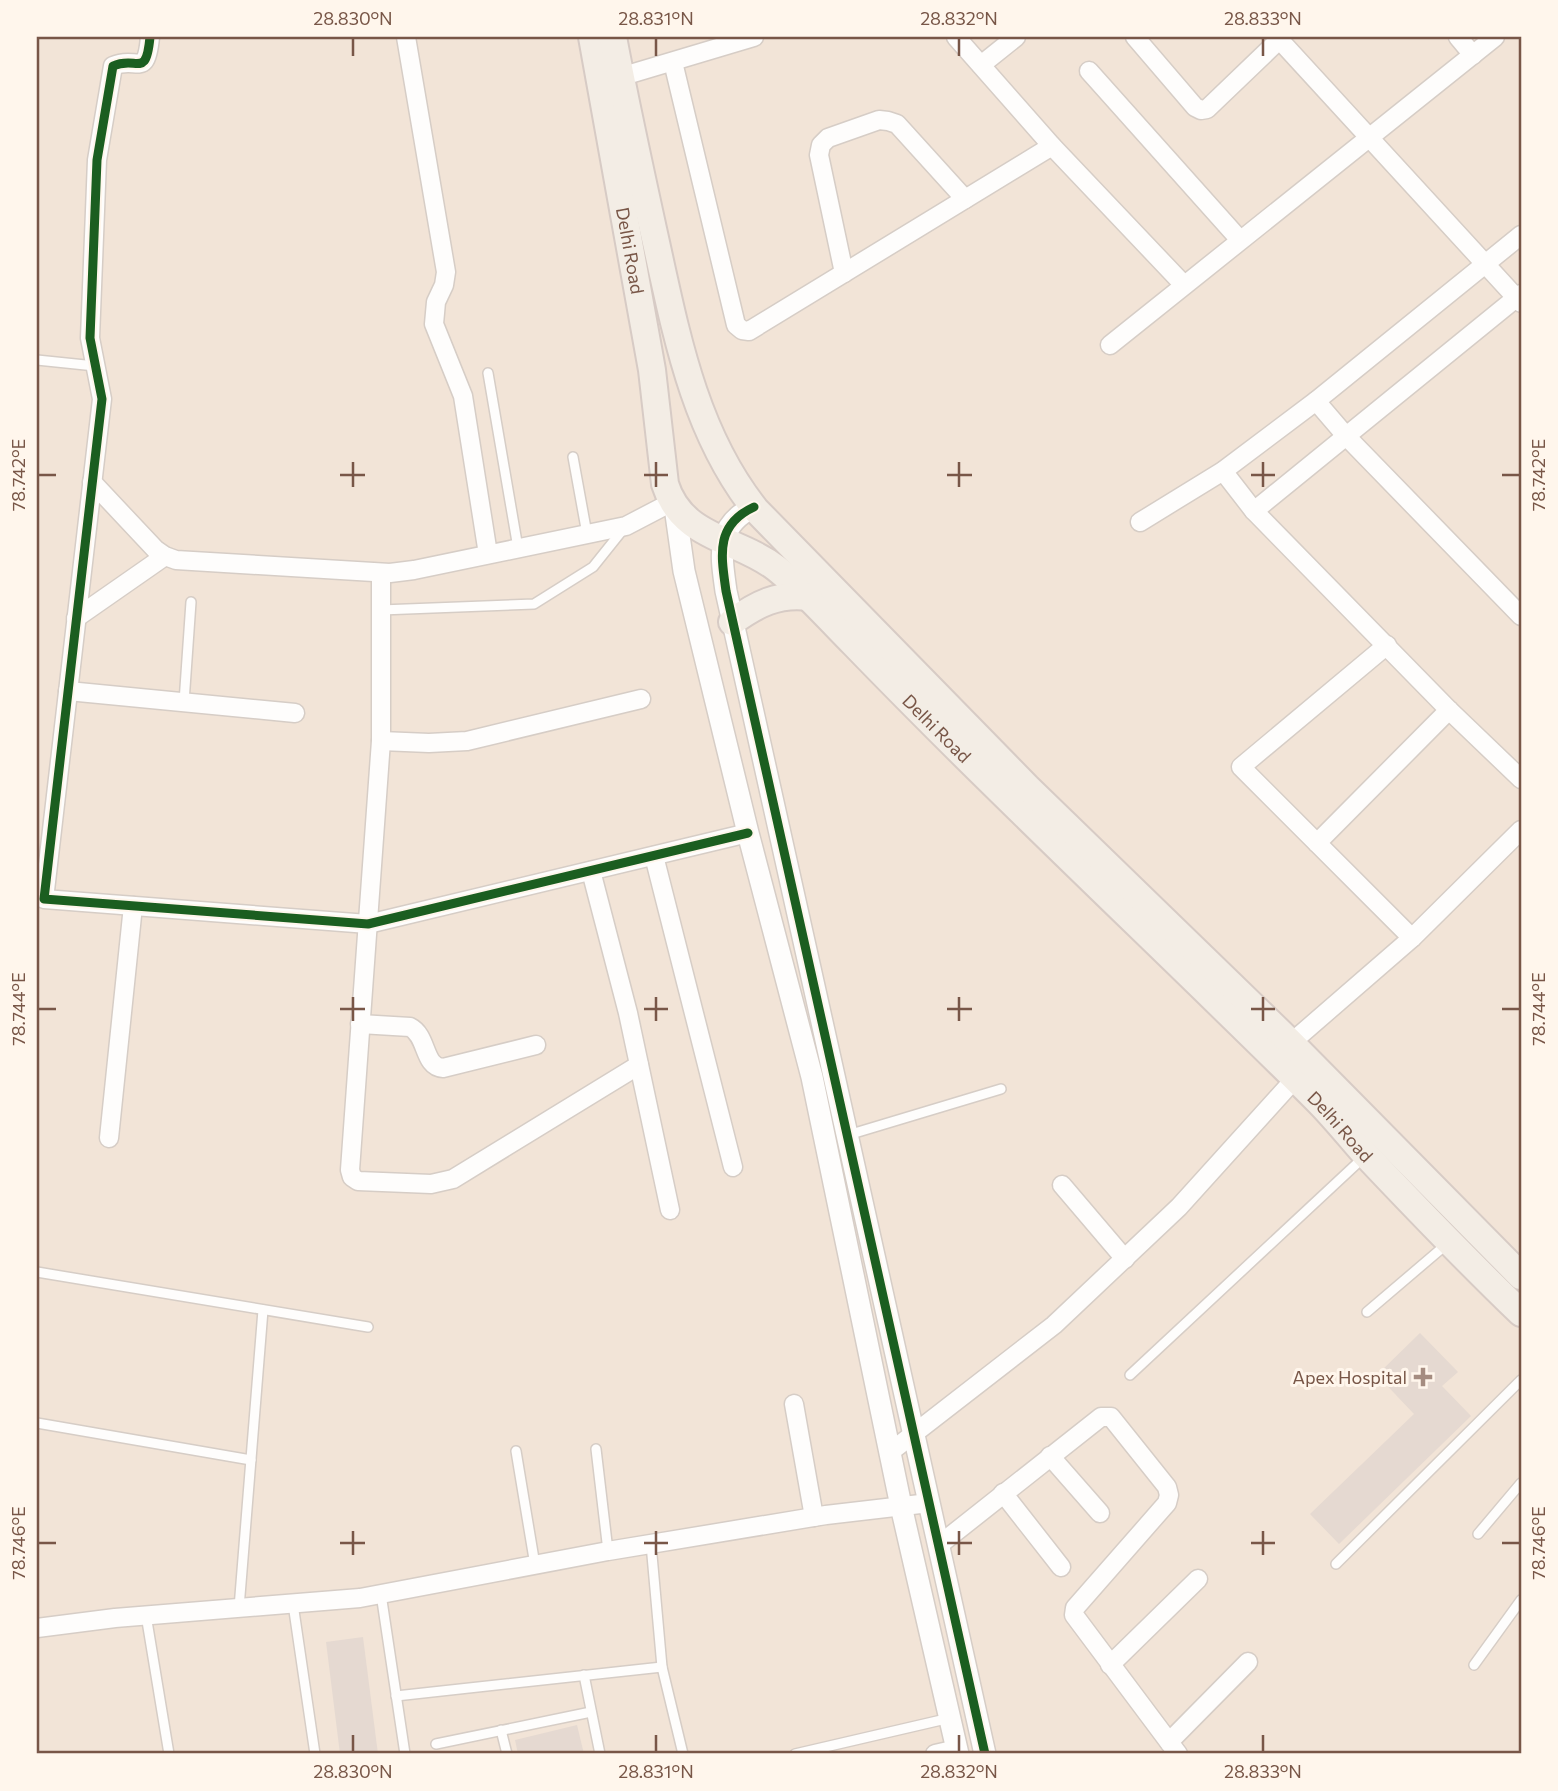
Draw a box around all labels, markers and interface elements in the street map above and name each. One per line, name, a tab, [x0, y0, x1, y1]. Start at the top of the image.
text: 28.830°N	[313, 7, 393, 29]
text: 28.831°N	[618, 7, 694, 29]
text: 28.832°N	[920, 7, 998, 29]
text: 28.833°N	[1224, 7, 1302, 29]
street label: Delhi Road	[612, 205, 649, 296]
text: 78.742°E	[7, 439, 29, 511]
text: 78.742°E	[1527, 439, 1549, 511]
street label: Delhi Road	[898, 689, 976, 767]
text: 78.744°E	[7, 972, 29, 1046]
text: 78.744°E	[1527, 972, 1549, 1046]
street label: Delhi Road	[1303, 1086, 1378, 1167]
place label: Apex Hospital	[1293, 1366, 1407, 1388]
marker: Apex Hospital	[1413, 1367, 1433, 1387]
text: 78.746°E	[7, 1506, 29, 1580]
text: 78.746°E	[1527, 1506, 1549, 1580]
text: 28.830°N	[313, 1760, 393, 1782]
text: 28.831°N	[618, 1760, 694, 1782]
text: 28.832°N	[920, 1760, 998, 1782]
text: 28.833°N	[1224, 1760, 1302, 1782]

